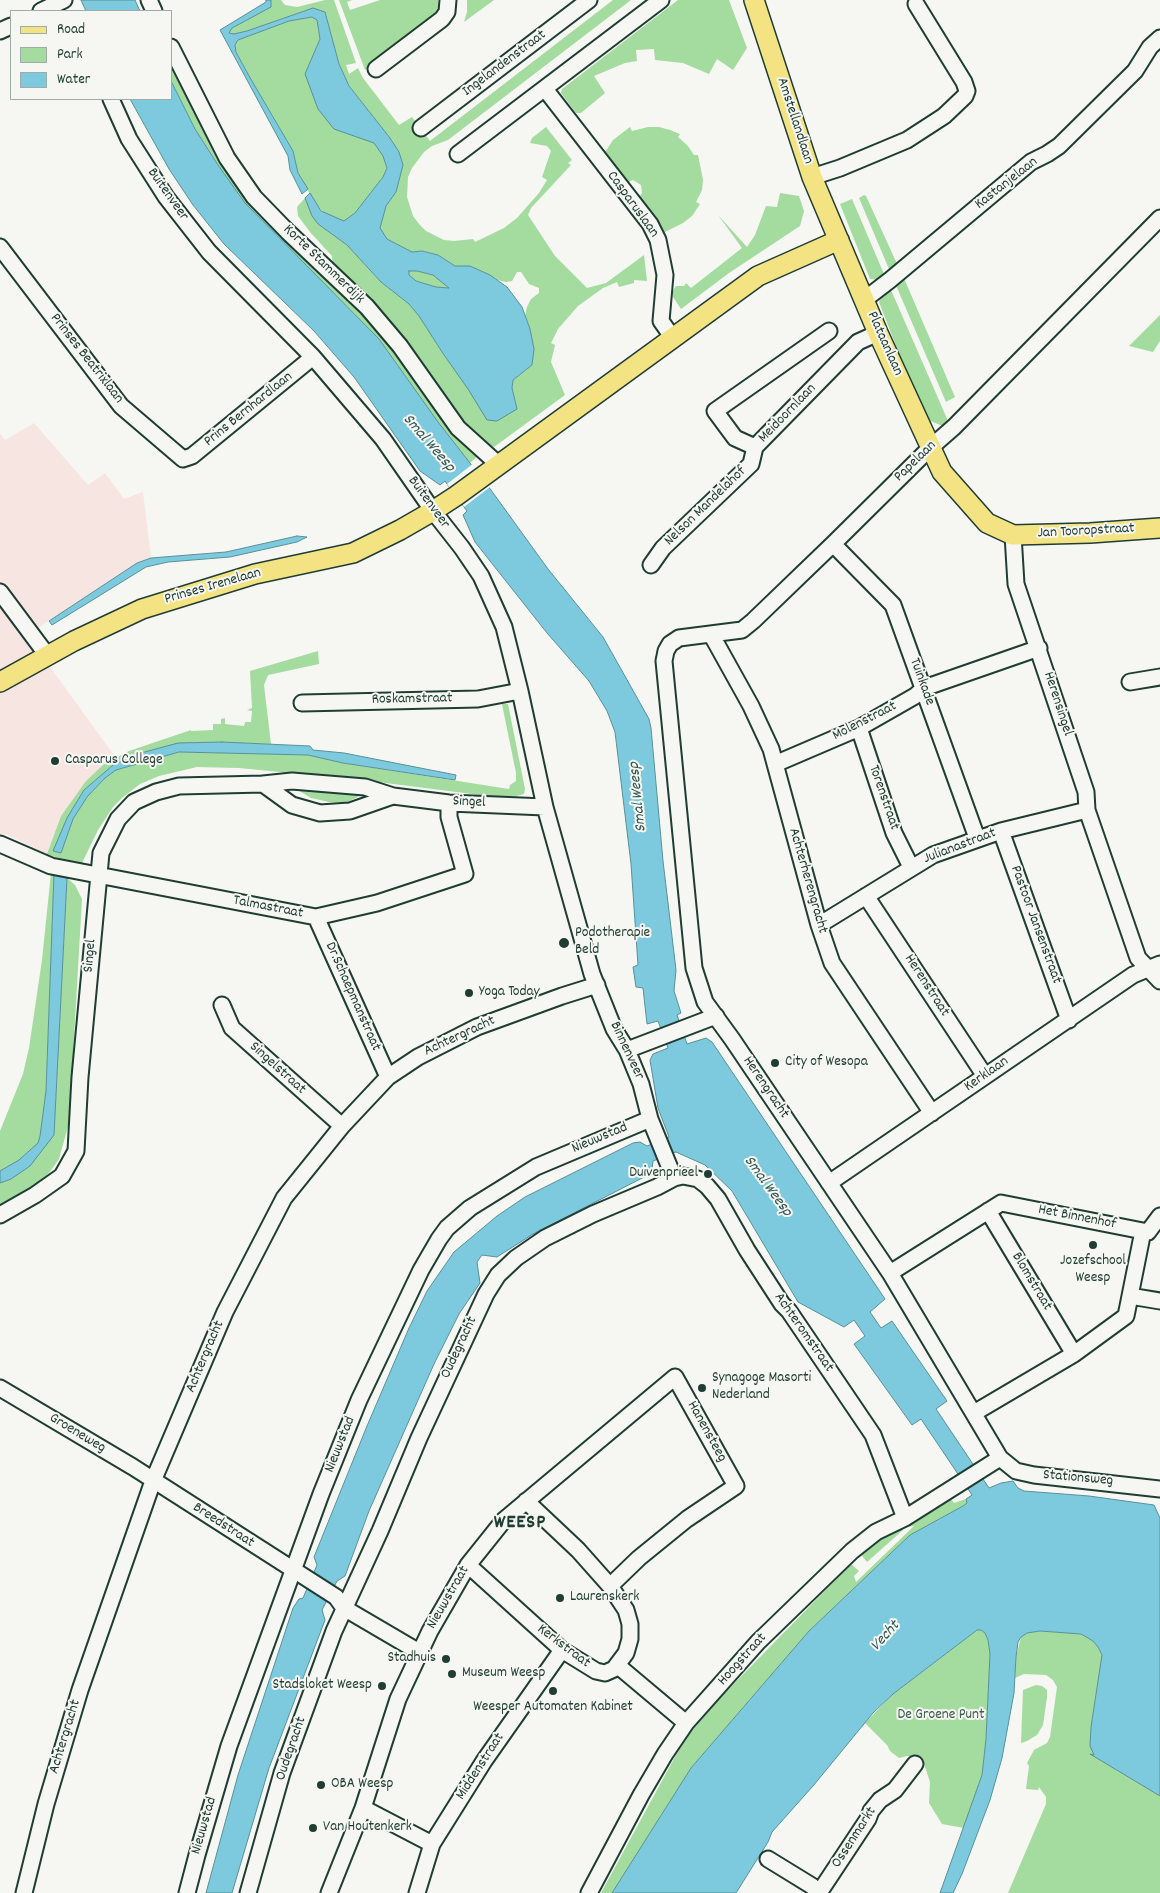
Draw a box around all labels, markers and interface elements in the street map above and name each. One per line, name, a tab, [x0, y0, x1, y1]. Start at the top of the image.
legend	[10, 10, 172, 100]
text: Road	[57, 19, 85, 41]
street label: Ingelandenstraat	[460, 27, 550, 101]
text: Park	[57, 44, 83, 66]
text: Water	[57, 69, 90, 91]
street label: Amstellandlaan	[772, 76, 816, 166]
street label: Kastanjelaan	[972, 154, 1042, 214]
street label: Buitenveer	[142, 165, 192, 225]
street label: Casparuslaan	[602, 168, 662, 242]
street label: Korte Stammerdijk	[278, 222, 368, 308]
street label: Plataanlaan	[862, 309, 906, 379]
street label: Prinses Beatrixlaan	[45, 310, 127, 408]
street label: Prins Bernhardlaan	[201, 369, 297, 451]
street label: Meidoornlaan	[755, 381, 821, 447]
water label: Smal Weesp	[398, 411, 458, 477]
street label: Papelaan	[891, 437, 941, 487]
street label: Nelson Mandelahof	[661, 463, 751, 551]
street label: Buitenveer	[403, 473, 453, 533]
street label: Jan Tooropstraat	[1037, 520, 1135, 544]
street label: Prinses Irenelaan	[163, 565, 263, 609]
street label: Tuinkade	[904, 656, 938, 708]
street label: Herensingel	[1038, 670, 1076, 738]
street label: Roskamstraat	[371, 690, 453, 710]
street label: Molenstraat	[830, 698, 900, 746]
place label: Casparus College	[65, 752, 162, 770]
marker: Casparus College	[49, 755, 61, 767]
water label: Smal Weesp	[626, 761, 652, 833]
street label: Torenstraat	[864, 763, 902, 833]
street label: Singel	[452, 793, 486, 813]
street label: Julianastraat	[921, 825, 999, 869]
street label: Achterherengracht	[783, 826, 831, 936]
street label: Pastoor Jansenstraat	[1005, 864, 1065, 986]
street label: Talmastraat	[231, 892, 305, 924]
place label: Podotherapie Beld	[575, 925, 650, 960]
marker: Podotherapie Beld	[557, 936, 571, 950]
street label: Singel	[81, 939, 101, 973]
street label: Dr.Schaepmanstraat	[320, 940, 384, 1054]
street label: Herenstraat	[899, 952, 953, 1020]
place label: Yoga Today	[479, 984, 540, 1002]
marker: Yoga Today	[463, 987, 475, 999]
street label: Achtergracht	[422, 1013, 498, 1061]
street label: Binnenveer	[605, 1019, 647, 1083]
street label: Singelstraat	[245, 1039, 309, 1099]
street label: Kerklaan	[961, 1053, 1013, 1097]
street label: Herengracht	[738, 1054, 792, 1122]
place label: City of Wesopa	[785, 1054, 868, 1072]
marker: City of Wesopa	[769, 1057, 781, 1069]
street label: Nieuwstad	[569, 1119, 631, 1159]
water label: Smal Weesp	[739, 1153, 795, 1221]
place label: Duivenprieel	[629, 1165, 698, 1183]
marker: Duivenprieel	[702, 1168, 714, 1180]
street label: Het Binnenhof	[1036, 1202, 1118, 1234]
marker: Jozefschool Weesp	[1087, 1239, 1099, 1251]
street label: Blomstraat	[1007, 1250, 1055, 1314]
place label: Jozefschool Weesp	[1060, 1253, 1126, 1288]
street label: Achteromstraat	[769, 1290, 837, 1376]
street label: Oudegracht	[438, 1314, 482, 1382]
street label: Achtergracht	[183, 1318, 229, 1396]
place label: Synagoge Masorti Nederland	[712, 1370, 811, 1405]
marker: Synagoge Masorti Nederland	[696, 1382, 708, 1394]
street label: Hanensteeg	[682, 1398, 730, 1466]
street label: Groeneweg	[45, 1410, 109, 1458]
street label: Nieuwstad	[322, 1414, 360, 1476]
street label: Stationsweg	[1042, 1467, 1114, 1491]
street label: Breedstraat	[189, 1499, 257, 1553]
district label: WEESP	[493, 1512, 547, 1536]
street label: Nieuwstraat	[424, 1563, 474, 1633]
place label: Laurenskerk	[570, 1589, 640, 1607]
marker: Laurenskerk	[554, 1592, 566, 1604]
water label: Vecht	[867, 1618, 905, 1656]
street label: Kerkstraat	[533, 1621, 593, 1673]
street label: Hoogstraat	[715, 1630, 771, 1690]
place label: Stadhuis	[387, 1650, 436, 1668]
marker: Stadhuis	[440, 1653, 452, 1665]
place label: Museum Weesp	[462, 1665, 545, 1683]
marker: Museum Weesp	[446, 1668, 458, 1680]
place label: Stadsloket Weesp	[272, 1677, 372, 1695]
marker: Stadsloket Weesp	[376, 1680, 388, 1692]
marker: Weesper Automaten Kabinet	[547, 1685, 559, 1697]
street label: Achtergracht	[46, 1698, 86, 1776]
place label: Weesper Automaten Kabinet	[473, 1699, 633, 1717]
park label: De Groene Punt	[898, 1707, 984, 1725]
street label: Oudegracht	[273, 1715, 311, 1783]
street label: Middenstraat	[453, 1730, 509, 1804]
place label: OBA Weesp	[331, 1776, 393, 1794]
marker: OBA Weesp	[315, 1779, 327, 1791]
street label: Nieuwstad	[188, 1795, 222, 1857]
street label: Ossenmarkt	[829, 1804, 881, 1872]
place label: Van Houtenkerk	[323, 1819, 412, 1837]
marker: Van Houtenkerk	[307, 1822, 319, 1834]

